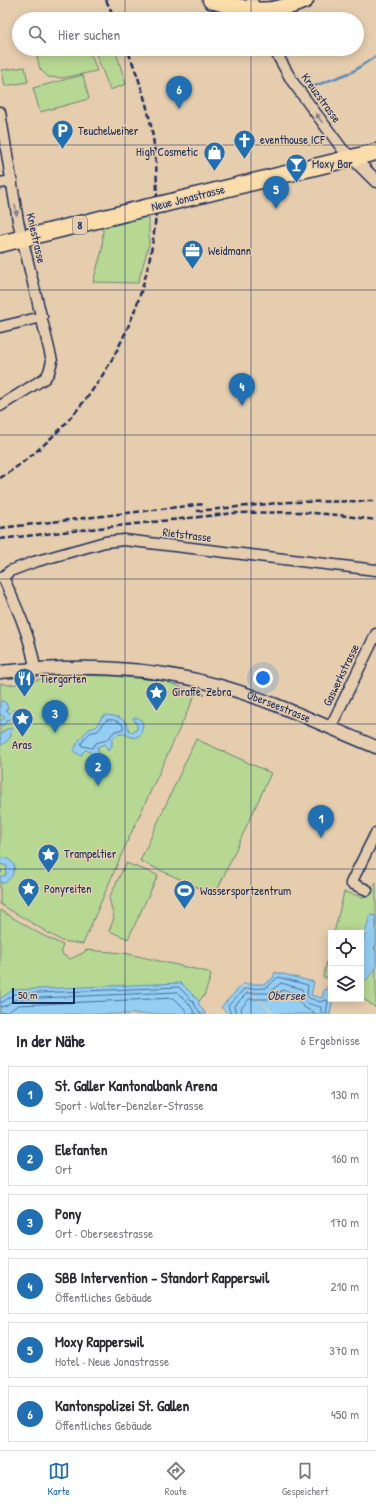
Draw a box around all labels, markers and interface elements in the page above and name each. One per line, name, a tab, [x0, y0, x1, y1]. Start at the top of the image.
search box	[12, 12, 364, 56]
icon: search	[26, 23, 48, 45]
text: Hier suchen	[58, 24, 120, 45]
street label: Kreuzstrasse	[298, 69, 345, 126]
pin: 6	[166, 76, 192, 109]
one-way arrow	[315, 112, 323, 123]
parking icon: Teuchelweiher	[50, 118, 76, 151]
place label: Teuchelweiher	[78, 122, 139, 139]
church icon: eventhouse ICF	[231, 127, 257, 160]
place label: eventhouse ICF	[260, 131, 325, 148]
shop icon: High Cosmetic	[201, 139, 227, 172]
place label: High Cosmetic	[136, 143, 198, 160]
bar icon: Moxy Bar	[284, 151, 310, 184]
place label: Moxy Bar	[312, 155, 353, 172]
pin: 5	[263, 176, 289, 209]
street label: Neue Jonastrasse	[149, 180, 227, 215]
one-way arrow	[13, 204, 19, 216]
street label: Kniestrasse	[22, 211, 51, 265]
road number: 8	[73, 216, 87, 234]
office icon: Weidmann	[180, 238, 206, 271]
place label: Weidmann	[208, 242, 251, 259]
pin: 4	[229, 373, 255, 406]
street label: Rietstrasse	[162, 523, 213, 546]
street label: Gaswerkstrasse	[318, 641, 363, 709]
restaurant icon: Tiergarten	[11, 666, 37, 699]
your location	[253, 668, 273, 688]
place label: Tiergarten	[40, 670, 87, 687]
place icon: Giraffe, Zebra	[144, 679, 170, 712]
place label: Giraffe, Zebra	[172, 683, 231, 700]
street label: Oberseestrasse	[245, 686, 314, 726]
pin: 3	[42, 700, 68, 733]
place icon: Aras	[9, 705, 35, 738]
place label: Aras	[12, 736, 32, 753]
pin: 2	[85, 753, 111, 786]
pin: 1	[308, 805, 334, 838]
place icon: Trampeltier	[35, 841, 61, 874]
place label: Trampeltier	[64, 845, 117, 862]
place icon: Ponyreiten	[16, 876, 42, 909]
sports icon: Wassersportzentrum	[172, 878, 198, 911]
place label: Ponyreiten	[44, 880, 92, 897]
place label: Wassersportzentrum	[200, 882, 291, 899]
map controls	[328, 930, 364, 1002]
button: locate	[328, 930, 364, 966]
button: layers	[328, 966, 364, 1002]
scale bar	[12, 986, 75, 1005]
water label: Obersee	[267, 986, 306, 1004]
text: 50 m	[18, 988, 38, 1002]
text: In der Nähe	[16, 1029, 85, 1052]
text: 6 Ergebnisse	[301, 1031, 360, 1049]
text: St. Galler Kantonalbank Arena	[55, 1075, 217, 1096]
text: 1	[28, 1085, 32, 1103]
text: 130 m	[331, 1085, 359, 1103]
text: Sport · Walter-Denzler-Strasse	[55, 1096, 204, 1114]
text: Elefanten	[55, 1139, 108, 1160]
text: 2	[27, 1149, 33, 1167]
text: 160 m	[331, 1149, 359, 1167]
text: Ort	[55, 1160, 72, 1178]
text: Pony	[55, 1203, 81, 1224]
text: 3	[27, 1213, 33, 1231]
text: 170 m	[330, 1213, 359, 1231]
text: Ort · Oberseestrasse	[55, 1224, 153, 1242]
text: SBB Intervention - Standort Rapperswil	[55, 1267, 269, 1288]
text: 4	[28, 1277, 32, 1295]
text: 210 m	[331, 1277, 359, 1295]
text: Öffentliches Gebäude	[55, 1288, 152, 1306]
text: Moxy Rapperswil	[55, 1331, 144, 1352]
text: 5	[27, 1341, 33, 1359]
text: 370 m	[329, 1341, 359, 1359]
text: Hotel · Neue Jonastrasse	[55, 1352, 169, 1370]
text: Kantonspolizei St. Gallen	[55, 1395, 189, 1416]
text: 6	[27, 1405, 33, 1423]
text: 450 m	[331, 1405, 359, 1423]
text: Öffentliches Gebäude	[55, 1416, 152, 1434]
tab: Karte	[47, 1460, 70, 1498]
tab: Route	[165, 1460, 187, 1498]
tab: Gespeichert	[282, 1460, 329, 1498]

